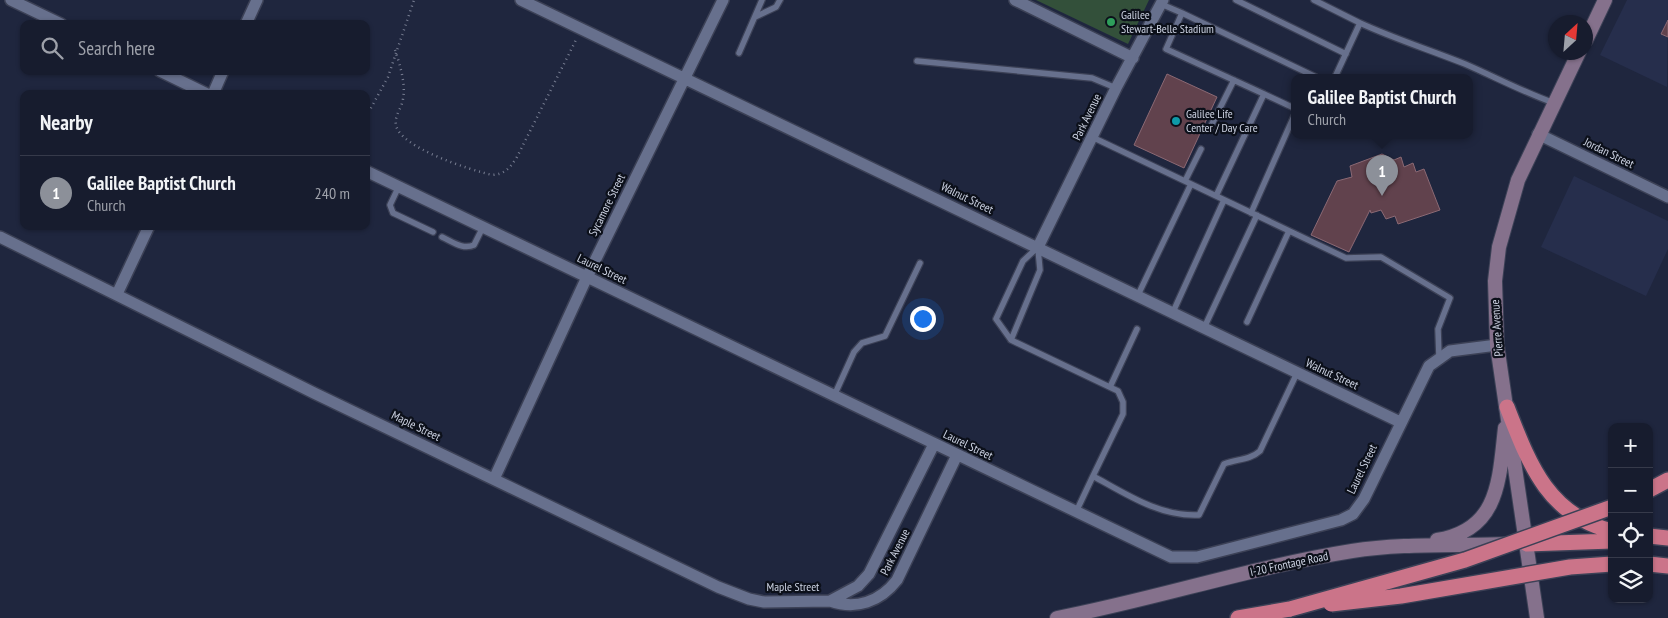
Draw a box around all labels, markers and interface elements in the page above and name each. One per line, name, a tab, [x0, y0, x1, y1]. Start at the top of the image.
place label: Galilee Stewart-Belle Stadium	[1121, 7, 1214, 36]
north arrow	[1548, 15, 1593, 60]
marker: Galilee Stewart-Belle Stadium	[1105, 16, 1117, 28]
search box	[20, 20, 370, 75]
icon: search	[38, 34, 66, 62]
text: Search here	[78, 36, 155, 60]
popup	[1291, 74, 1473, 139]
text: Galilee Baptist Church	[1308, 85, 1456, 109]
street label: Park Avenue	[1069, 91, 1104, 143]
place label: Galilee Life Center / Day Care	[1186, 106, 1258, 135]
text: Nearby	[40, 109, 93, 136]
text: Church	[1308, 109, 1346, 129]
marker: Galilee Life Center / Day Care	[1170, 115, 1182, 127]
street label: Jordan Street	[1581, 134, 1637, 171]
pin: 1	[1366, 155, 1398, 196]
text: Galilee Baptist Church	[87, 171, 236, 195]
street label: Sycamore Street	[585, 171, 628, 238]
street label: Walnut Street	[939, 178, 996, 217]
text: 1	[52, 183, 60, 203]
text: 240 m	[315, 183, 350, 203]
text: Church	[87, 195, 125, 215]
street label: Laurel Street	[575, 250, 630, 287]
street label: Pierre Avenue	[1487, 299, 1506, 357]
your location	[910, 306, 936, 332]
street label: Walnut Street	[1303, 355, 1362, 393]
street label: Maple Street	[389, 407, 444, 444]
map controls	[1608, 423, 1653, 603]
button: +	[1608, 423, 1653, 468]
street label: Laurel Street	[941, 426, 996, 463]
street label: Laurel Street	[1343, 441, 1380, 496]
button: −	[1608, 468, 1653, 513]
button: locate	[1608, 513, 1653, 558]
street label: Park Avenue	[876, 526, 913, 578]
street label: I-20 Frontage Road	[1248, 548, 1329, 579]
button: layers	[1608, 558, 1653, 603]
street label: Maple Street	[767, 579, 820, 594]

